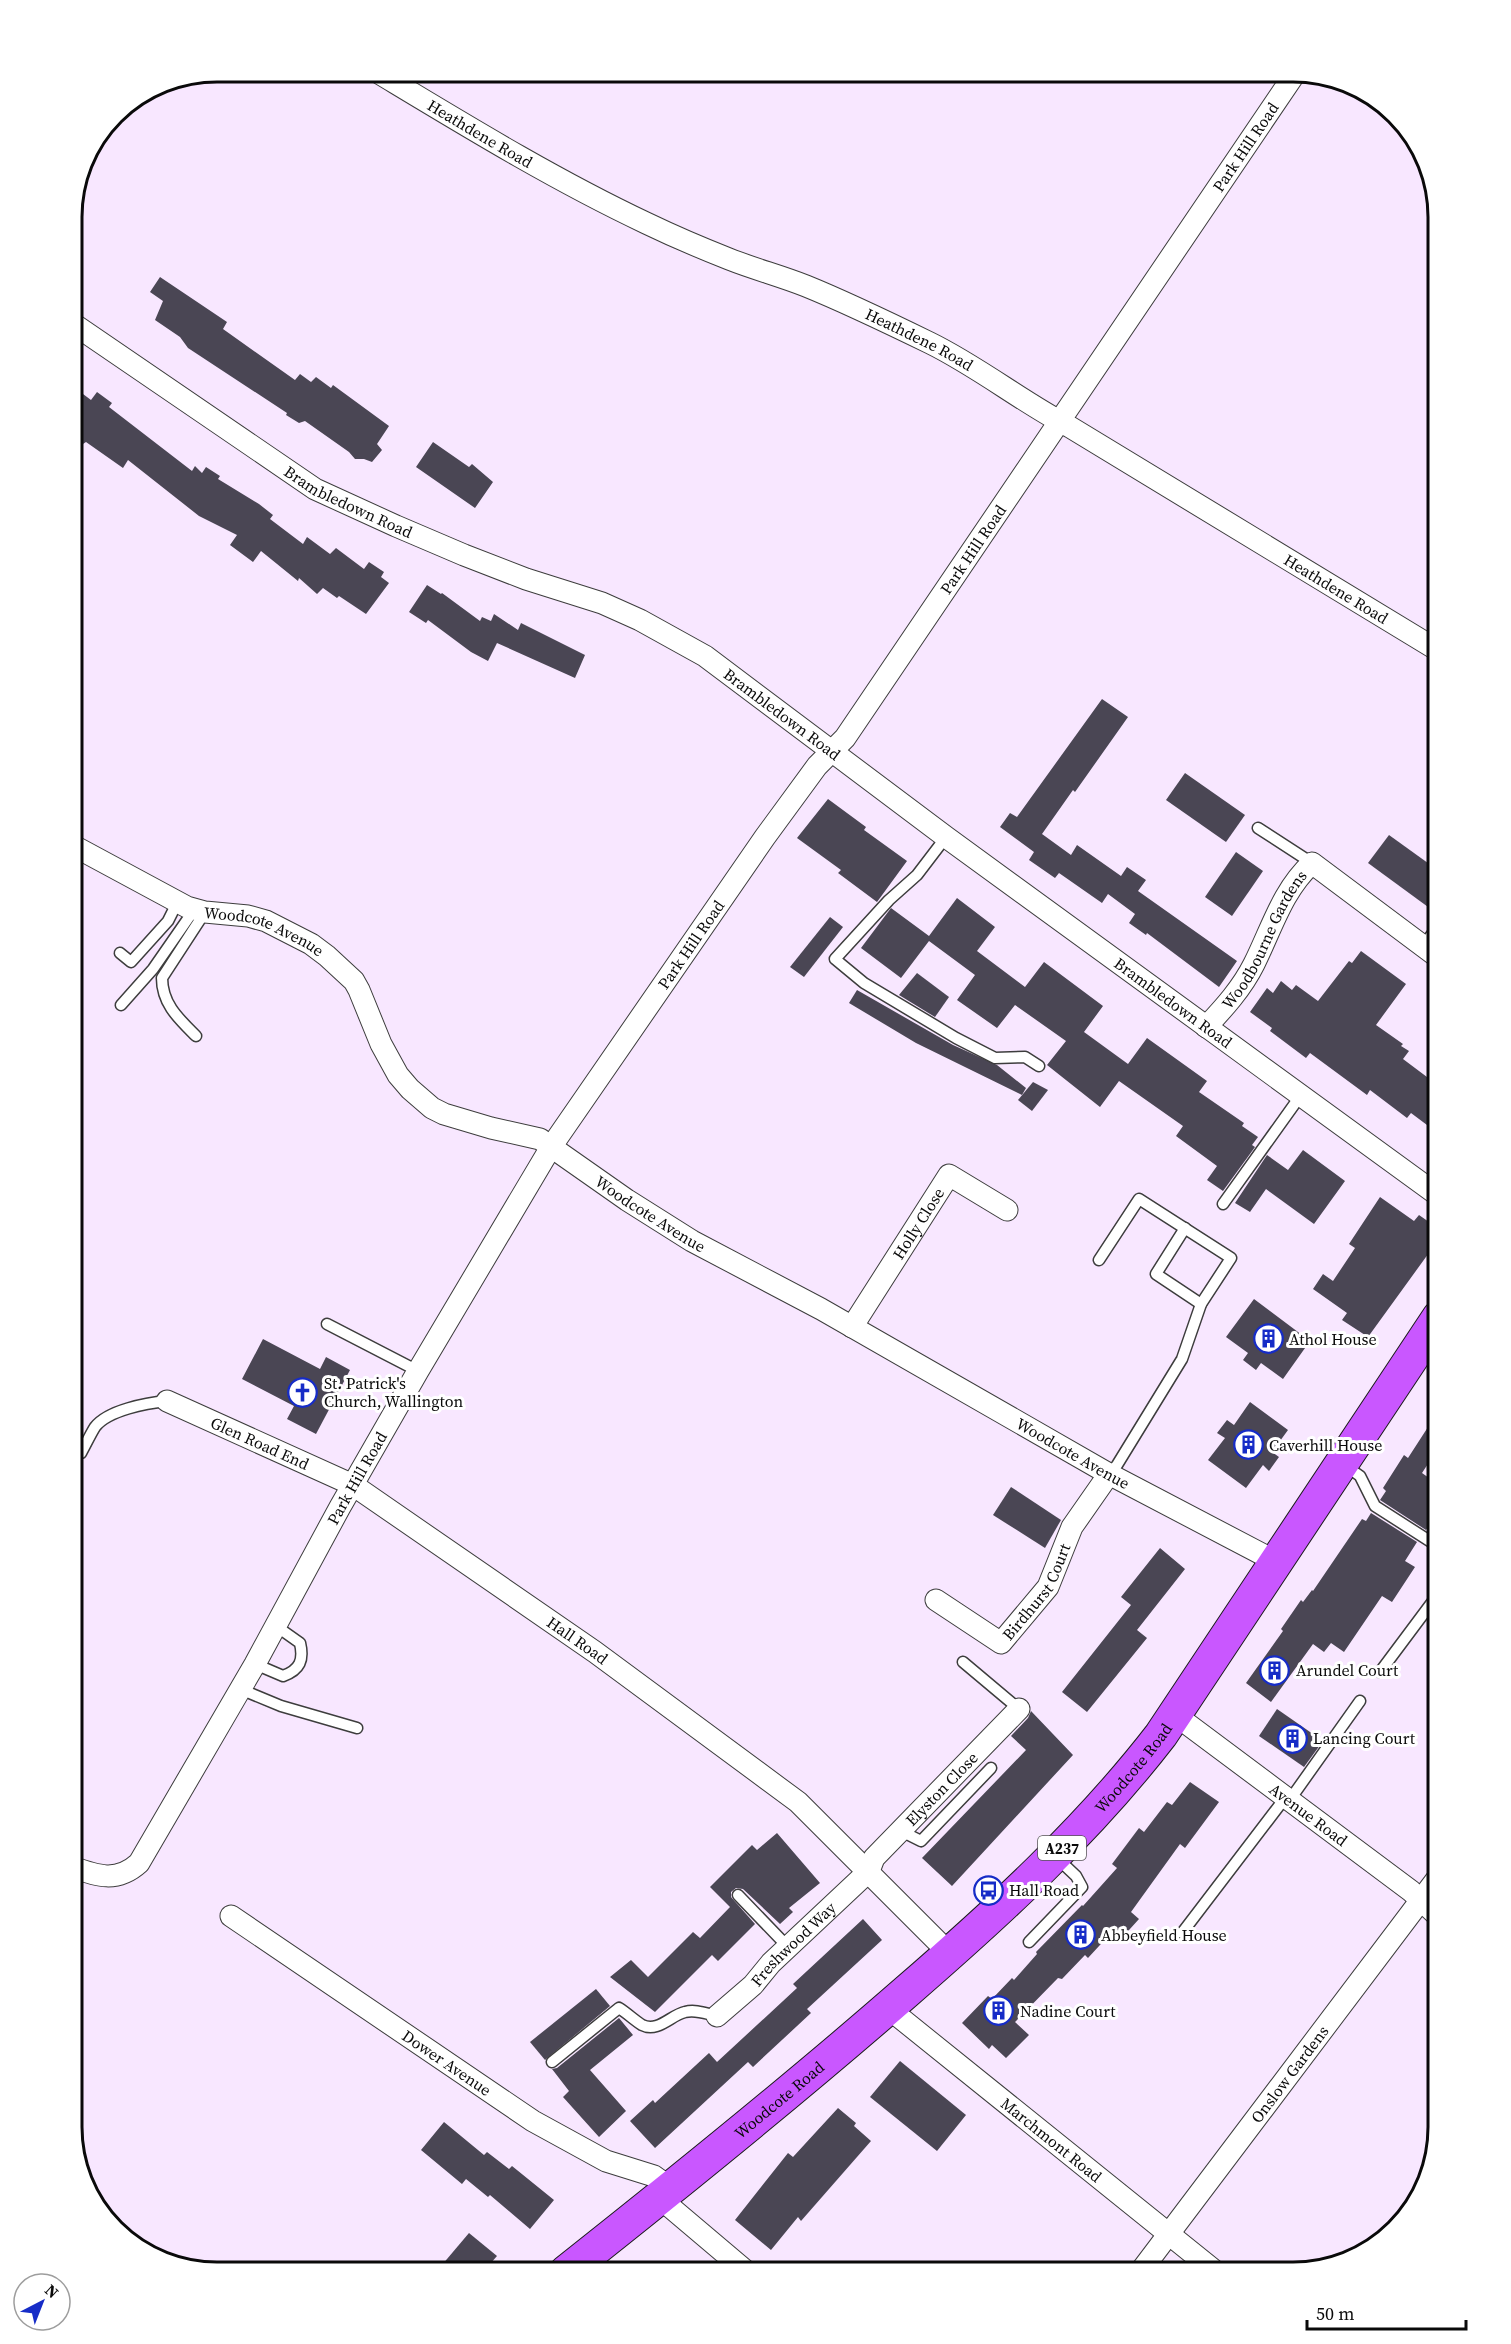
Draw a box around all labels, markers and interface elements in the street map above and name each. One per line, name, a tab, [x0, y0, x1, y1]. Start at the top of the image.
street label: Heathdene Road	[423, 94, 537, 173]
street label: Park Hill Road	[1207, 98, 1283, 196]
street label: Heathdene Road	[862, 303, 978, 376]
street label: Brambledown Road	[280, 460, 416, 543]
street label: Park Hill Road	[935, 500, 1011, 598]
street label: Heathdene Road	[1280, 548, 1393, 629]
street label: Brambledown Road	[719, 663, 845, 765]
street label: Woodbourne Gardens	[1216, 865, 1312, 1013]
street label: Park Hill Road	[652, 896, 729, 993]
street label: Woodcote Avenue	[203, 901, 329, 961]
street label: Brambledown Road	[1110, 952, 1237, 1053]
street label: Woodcote Avenue	[591, 1170, 709, 1257]
street label: Holly Close	[887, 1183, 949, 1263]
building icon: Athol House	[1252, 1323, 1284, 1355]
place label: Athol House	[1289, 1328, 1377, 1350]
place label: St. Patrick's Church, Wallington	[324, 1372, 464, 1412]
church icon: St. Patrick's Church, Wallington	[287, 1376, 319, 1408]
street label: Glen Road End	[207, 1411, 313, 1475]
street label: Woodcote Avenue	[1012, 1412, 1134, 1494]
street label: Park Hill Road	[322, 1428, 392, 1528]
building icon: Caverhill House	[1232, 1429, 1264, 1461]
place label: Caverhill House	[1269, 1434, 1382, 1456]
street label: Birdhurst Court	[997, 1539, 1076, 1645]
street label: Hall Road	[543, 1611, 613, 1669]
building icon: Arundel Court	[1259, 1654, 1291, 1686]
place label: Arundel Court	[1296, 1659, 1399, 1681]
street label: Woodcote Road	[1089, 1719, 1177, 1818]
building icon: Lancing Court	[1276, 1722, 1308, 1754]
place label: Lancing Court	[1313, 1727, 1416, 1749]
street label: Elyston Close	[900, 1747, 983, 1831]
street label: Avenue Road	[1265, 1778, 1352, 1851]
road number: A237	[1038, 1836, 1086, 1860]
bus stop icon: Hall Road	[972, 1874, 1004, 1906]
place label: Hall Road	[1009, 1879, 1079, 1901]
street label: Freshwood Way	[745, 1896, 841, 1991]
building icon: Abbeyfield House	[1064, 1919, 1096, 1951]
place label: Abbeyfield House	[1101, 1924, 1227, 1946]
building icon: Nadine Court	[983, 1995, 1015, 2027]
place label: Nadine Court	[1020, 2000, 1116, 2022]
street label: Onslow Gardens	[1245, 2021, 1333, 2127]
street label: Dower Avenue	[398, 2024, 496, 2101]
street label: Woodcote Road	[729, 2056, 829, 2144]
street label: Marchmont Road	[996, 2092, 1107, 2187]
north arrow	[12, 2272, 72, 2332]
text: N	[40, 2279, 64, 2303]
scale bar	[1307, 2293, 1466, 2331]
text: 50 m	[1316, 2301, 1354, 2326]

